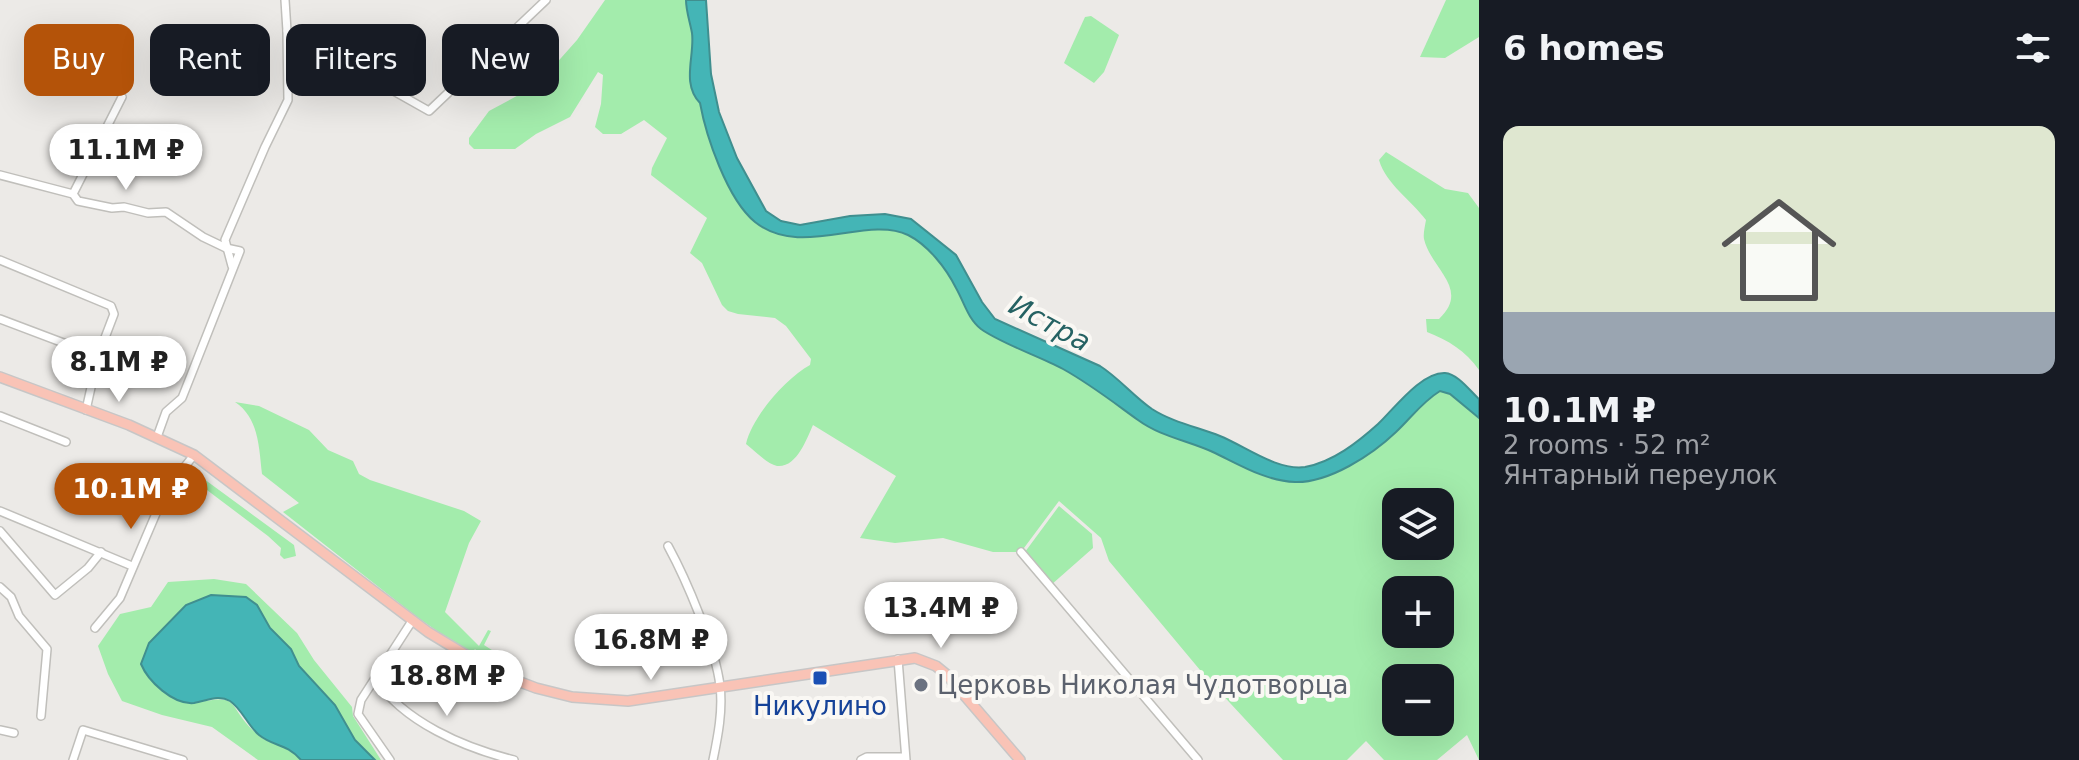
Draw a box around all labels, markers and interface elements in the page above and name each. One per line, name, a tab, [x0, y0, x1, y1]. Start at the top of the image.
chip: Buy	[24, 24, 134, 96]
chip: Rent	[150, 24, 270, 96]
chip: Filters	[286, 24, 426, 96]
chip: New	[442, 24, 559, 96]
icon: filters	[2011, 26, 2055, 70]
text: 6 homes	[1503, 28, 1665, 68]
pin: 11.1M ₽	[52, 124, 200, 192]
text: 11.1M ₽	[67, 135, 185, 165]
icon: home	[1707, 178, 1851, 322]
water label: Истра	[1003, 288, 1096, 359]
pin: 8.1M ₽	[54, 336, 184, 404]
text: 8.1M ₽	[69, 347, 169, 377]
text: 10.1M ₽	[1503, 390, 1656, 430]
text: 2 rooms · 52 m²	[1503, 430, 1711, 460]
text: Янтарный переулок	[1503, 460, 1777, 490]
pin: 10.1M ₽	[57, 463, 205, 531]
text: 10.1M ₽	[72, 474, 190, 504]
map controls	[1382, 488, 1454, 736]
button: layers	[1382, 488, 1454, 560]
button: +	[1382, 576, 1454, 648]
pin: 13.4M ₽	[867, 582, 1015, 650]
text: 13.4M ₽	[882, 593, 1000, 623]
pin: 16.8M ₽	[577, 614, 725, 682]
text: 16.8M ₽	[592, 625, 710, 655]
pin: 18.8M ₽	[373, 650, 521, 718]
text: 18.8M ₽	[388, 661, 506, 691]
button: −	[1382, 664, 1454, 736]
marker: Никулино	[811, 669, 829, 687]
place label: Церковь Николая Чудотворца	[937, 670, 1348, 700]
marker: Церковь Николая Чудотворца	[912, 676, 930, 694]
place label: Никулино	[753, 691, 887, 721]

